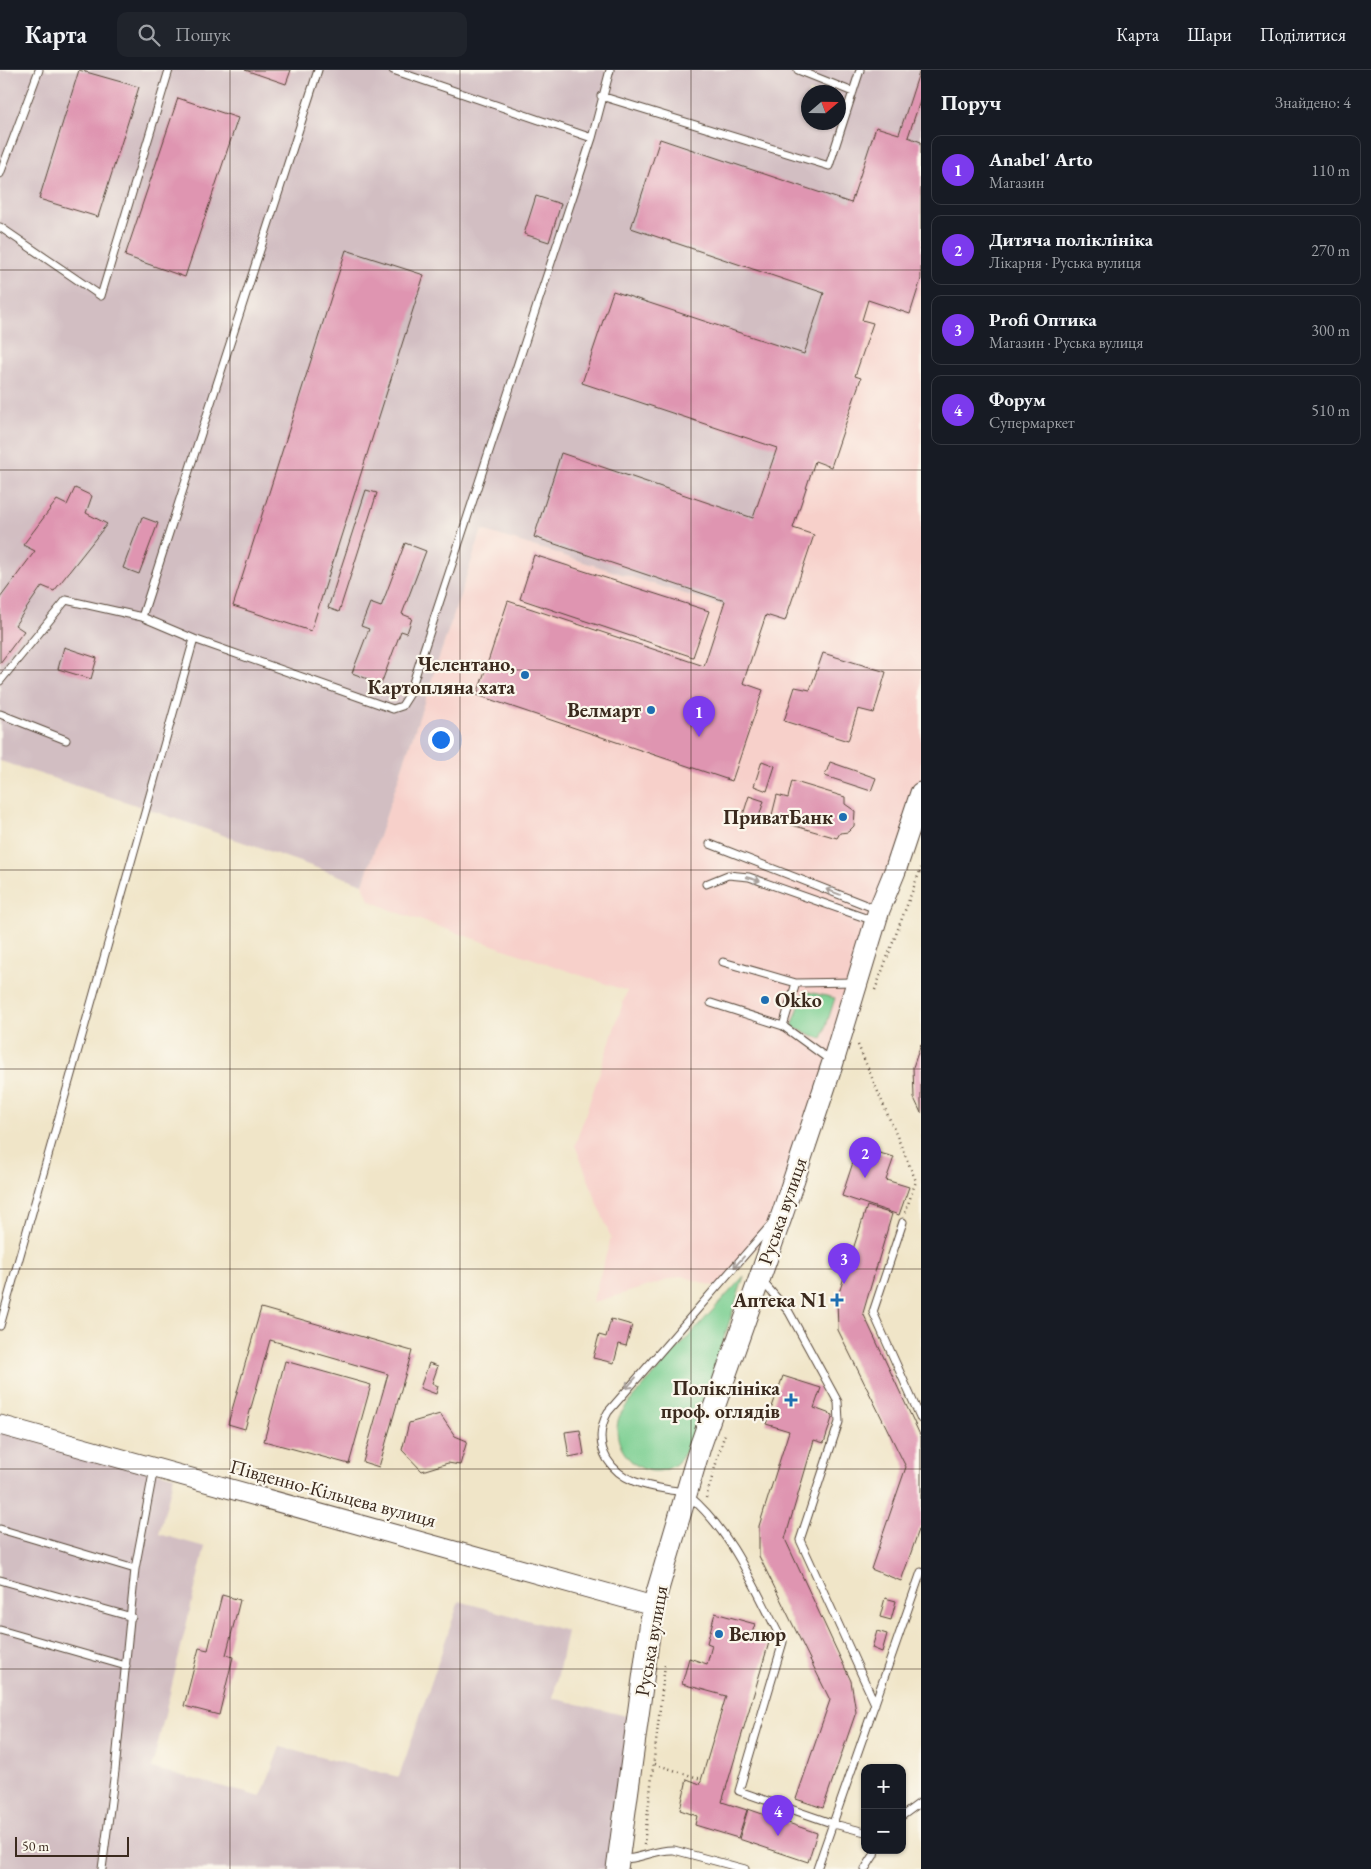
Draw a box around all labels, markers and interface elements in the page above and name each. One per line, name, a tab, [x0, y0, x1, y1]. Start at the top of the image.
search box	[117, 12, 467, 57]
text: Карта	[25, 19, 87, 50]
icon: search	[135, 21, 163, 49]
text: Пошук	[175, 22, 231, 47]
text: Карта	[1116, 23, 1159, 46]
text: Шари	[1187, 23, 1232, 46]
text: Поділитися	[1260, 23, 1346, 46]
north arrow	[801, 85, 846, 130]
text: Поруч	[941, 89, 1001, 116]
text: Знайдено: 4	[1275, 92, 1351, 113]
text: Anabel' Arto	[989, 147, 1093, 172]
text: 1	[954, 160, 962, 181]
text: 110 m	[1311, 160, 1350, 181]
text: Магазин	[989, 172, 1044, 193]
text: Дитяча поліклініка	[989, 227, 1153, 252]
text: 2	[954, 240, 962, 261]
text: 270 m	[1311, 240, 1350, 261]
text: Лікарня · Руська вулиця	[989, 252, 1141, 273]
text: Profi Оптика	[989, 307, 1097, 332]
text: 3	[954, 320, 962, 341]
text: 300 m	[1311, 320, 1350, 341]
text: Магазин · Руська вулиця	[989, 332, 1143, 353]
text: Форум	[989, 387, 1046, 412]
text: 4	[954, 400, 962, 421]
text: 510 m	[1311, 400, 1350, 421]
text: Супермаркет	[989, 412, 1075, 433]
place label: Челентано, Картопляна хата	[368, 651, 515, 700]
marker: Челентано, Картопляна хата	[519, 669, 531, 681]
pin: 1	[683, 696, 715, 737]
place label: Велмарт	[567, 697, 641, 723]
marker: Велмарт	[645, 704, 657, 716]
your location	[428, 727, 454, 753]
place label: ПриватБанк	[723, 804, 833, 830]
marker: ПриватБанк	[837, 811, 849, 823]
one-way arrow	[745, 875, 761, 885]
one-way arrow	[826, 887, 842, 896]
place label: Okko	[775, 987, 822, 1013]
marker: Okko	[759, 994, 771, 1006]
pin: 2	[849, 1137, 881, 1178]
street label: Руська вулиця	[751, 1154, 813, 1268]
pin: 3	[828, 1243, 860, 1284]
one-way arrow	[733, 1255, 745, 1268]
place label: Аптека N1	[732, 1287, 827, 1313]
marker: Аптека N1	[831, 1294, 843, 1306]
place label: Поліклініка проф. оглядів	[661, 1375, 780, 1424]
one-way arrow	[625, 1377, 637, 1390]
marker: Поліклініка проф. оглядів	[784, 1393, 798, 1407]
street label: Південно-Кільцева вулиця	[227, 1453, 439, 1533]
street label: Руська вулиця	[628, 1584, 674, 1698]
place label: Велюр	[729, 1621, 786, 1647]
marker: Велюр	[713, 1628, 725, 1640]
map controls	[861, 1764, 906, 1854]
button: +	[861, 1764, 906, 1809]
pin: 4	[762, 1795, 794, 1836]
button: −	[861, 1809, 906, 1854]
scale bar	[15, 1834, 129, 1857]
text: 50 m	[22, 1837, 49, 1855]

